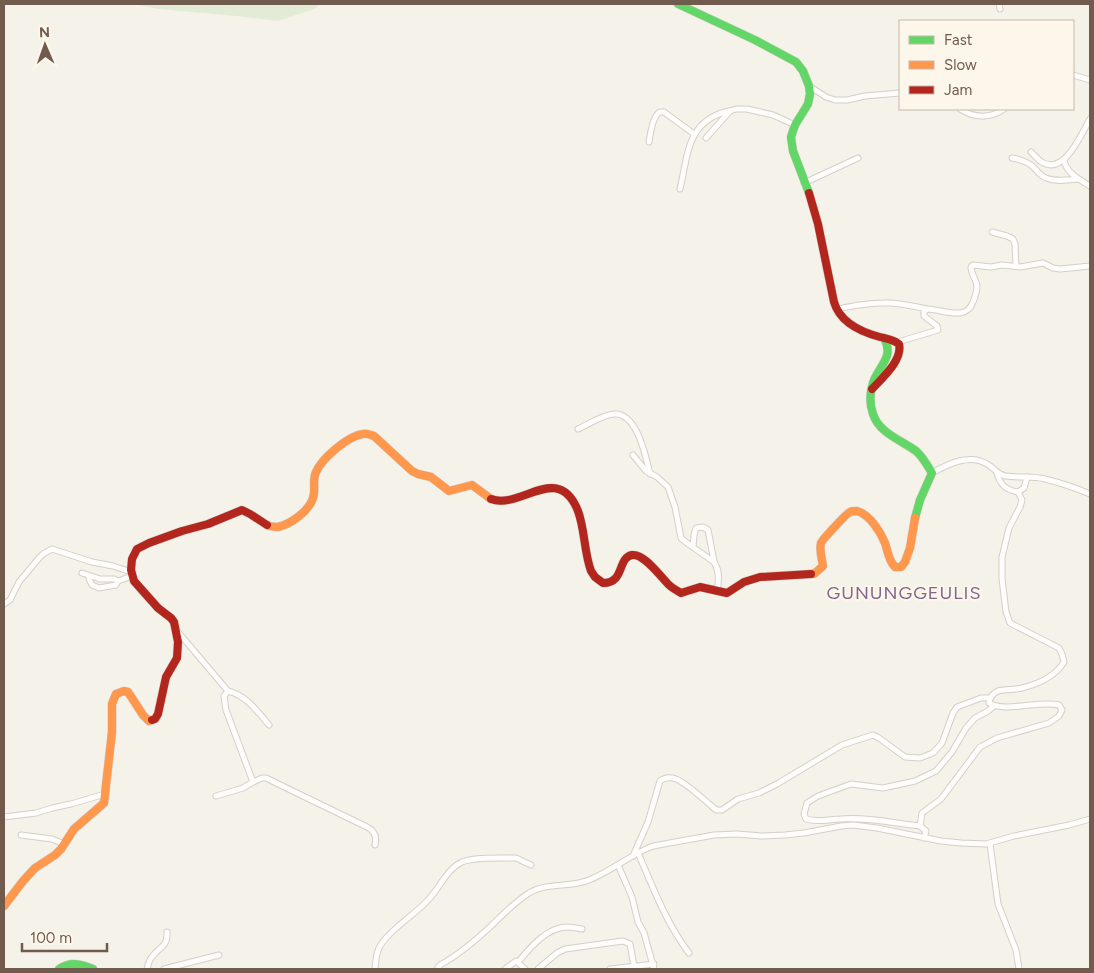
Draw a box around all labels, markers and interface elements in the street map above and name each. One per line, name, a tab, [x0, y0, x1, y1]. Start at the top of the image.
north arrow	[20, 20, 70, 70]
legend	[899, 20, 1074, 110]
text: N	[39, 24, 50, 41]
text: Fast	[944, 31, 973, 49]
text: Slow	[944, 56, 977, 74]
text: Jam	[944, 81, 972, 99]
district label: GUNUNGGEULIS	[826, 582, 982, 604]
scale bar	[22, 920, 108, 952]
text: 100 m	[30, 929, 72, 947]

